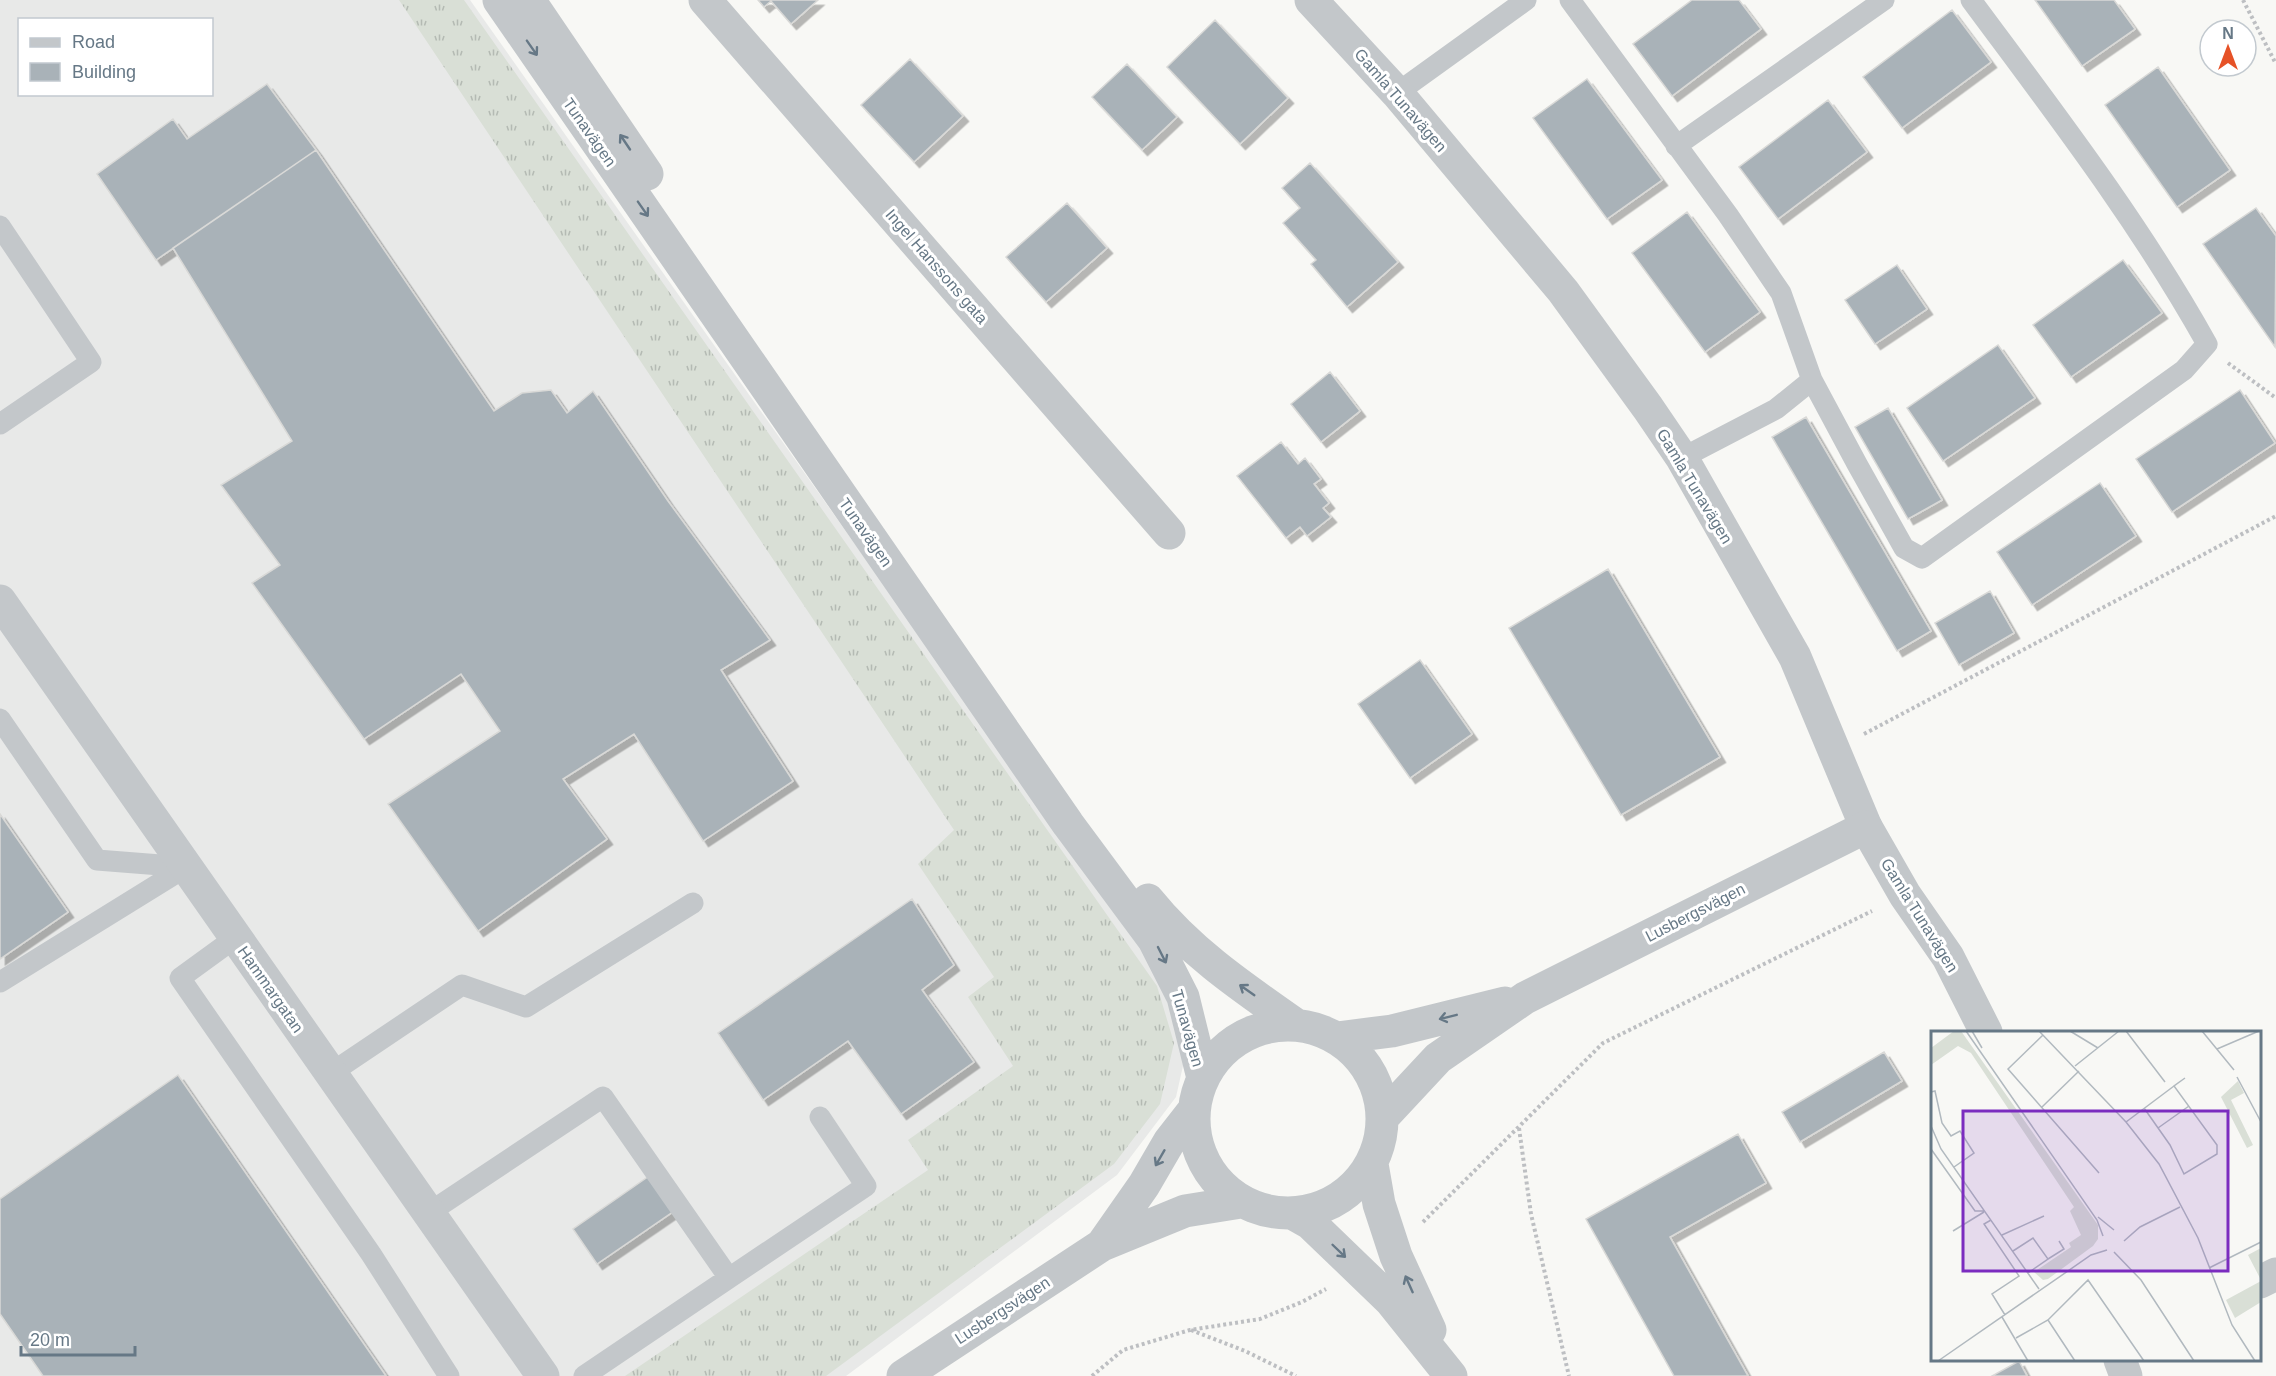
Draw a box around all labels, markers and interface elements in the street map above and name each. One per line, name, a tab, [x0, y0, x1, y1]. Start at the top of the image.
legend	[18, 18, 213, 96]
north arrow	[2198, 18, 2258, 78]
text: N	[2222, 25, 2234, 42]
text: Road	[72, 32, 115, 52]
one-way arrow	[526, 39, 538, 56]
street label: Gamla Tunavägen	[1351, 45, 1450, 155]
text: Building	[72, 62, 136, 82]
street label: Tunavägen	[560, 95, 619, 170]
one-way arrow	[619, 134, 631, 151]
one-way arrow	[637, 200, 649, 216]
street label: Ingel Hanssons gata	[882, 206, 991, 327]
street label: Gamla Tunavägen	[1654, 426, 1736, 547]
street label: Tunavägen	[836, 495, 895, 570]
street label: Gamla Tunavägen	[1878, 855, 1961, 975]
street label: Lusbergsvägen	[1643, 880, 1748, 945]
street label: Hammargatan	[235, 943, 307, 1036]
one-way arrow	[1156, 945, 1168, 963]
one-way arrow	[1239, 984, 1255, 997]
street label: Tunavägen	[1168, 988, 1207, 1069]
one-way arrow	[1438, 1012, 1457, 1023]
inset map	[1931, 1031, 2261, 1361]
one-way arrow	[1154, 1149, 1166, 1166]
one-way arrow	[1332, 1244, 1347, 1258]
street label: Lusbergsvägen	[952, 1273, 1053, 1347]
one-way arrow	[1402, 1275, 1414, 1293]
scale bar	[21, 1319, 135, 1357]
text: 20 m	[30, 1330, 70, 1350]

